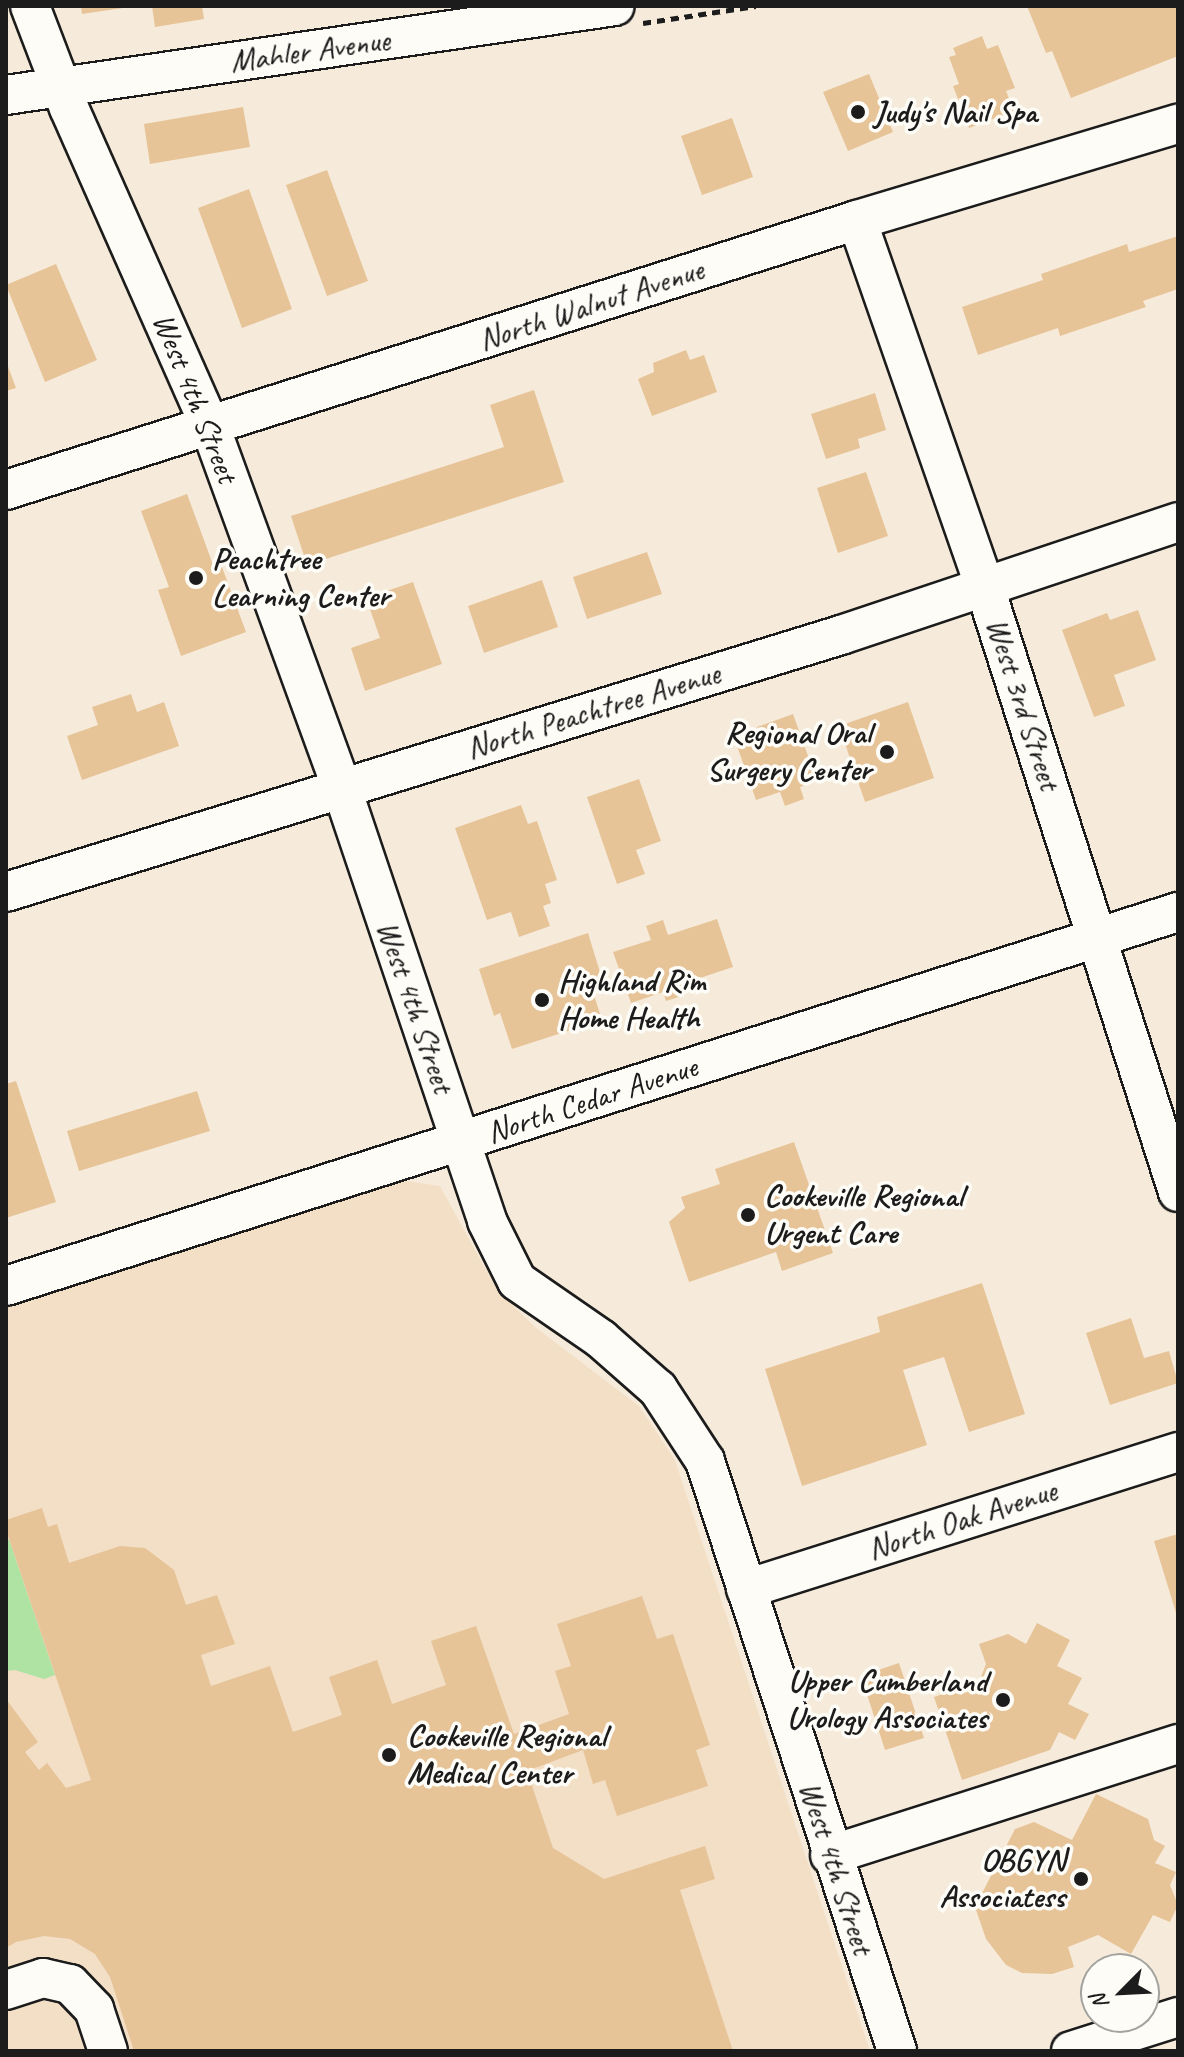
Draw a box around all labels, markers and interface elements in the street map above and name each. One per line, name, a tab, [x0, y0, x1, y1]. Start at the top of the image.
street label: Mahler Avenue	[228, 21, 392, 81]
place label: Judy's Nail Spa	[874, 93, 1038, 131]
marker: Judy's Nail Spa	[849, 103, 867, 121]
street label: North Walnut Avenue	[473, 250, 709, 360]
street label: West 4th Street	[143, 307, 247, 489]
place label: Peachtree Learning Center	[212, 541, 389, 616]
marker: Peachtree Learning Center	[187, 569, 205, 587]
street label: West 3rd Street	[977, 613, 1069, 795]
street label: North Peachtree Avenue	[462, 654, 724, 768]
place label: Regional Oral Surgery Center	[706, 715, 871, 790]
marker: Regional Oral Surgery Center	[878, 743, 896, 761]
street label: West 4th Street	[368, 916, 462, 1098]
place label: Highland Rim Home Health	[558, 963, 705, 1038]
marker: Highland Rim Home Health	[533, 991, 551, 1009]
street label: North Cedar Avenue	[482, 1048, 702, 1152]
place label: Cookeville Regional Urgent Care	[764, 1178, 964, 1253]
marker: Cookeville Regional Urgent Care	[739, 1206, 757, 1224]
street label: North Oak Avenue	[862, 1471, 1062, 1569]
place label: Upper Cumberland Urology Associates	[786, 1663, 987, 1738]
marker: Upper Cumberland Urology Associates	[994, 1691, 1012, 1709]
place label: Cookeville Regional Medical Center	[407, 1718, 607, 1793]
marker: Cookeville Regional Medical Center	[378, 1744, 400, 1766]
street label: West 4th Street	[790, 1776, 882, 1960]
place label: OBGYN Associatess	[939, 1842, 1065, 1917]
marker: OBGYN Associatess	[1072, 1870, 1090, 1888]
north arrow	[1080, 1953, 1160, 2033]
text: N	[1084, 1990, 1115, 2014]

